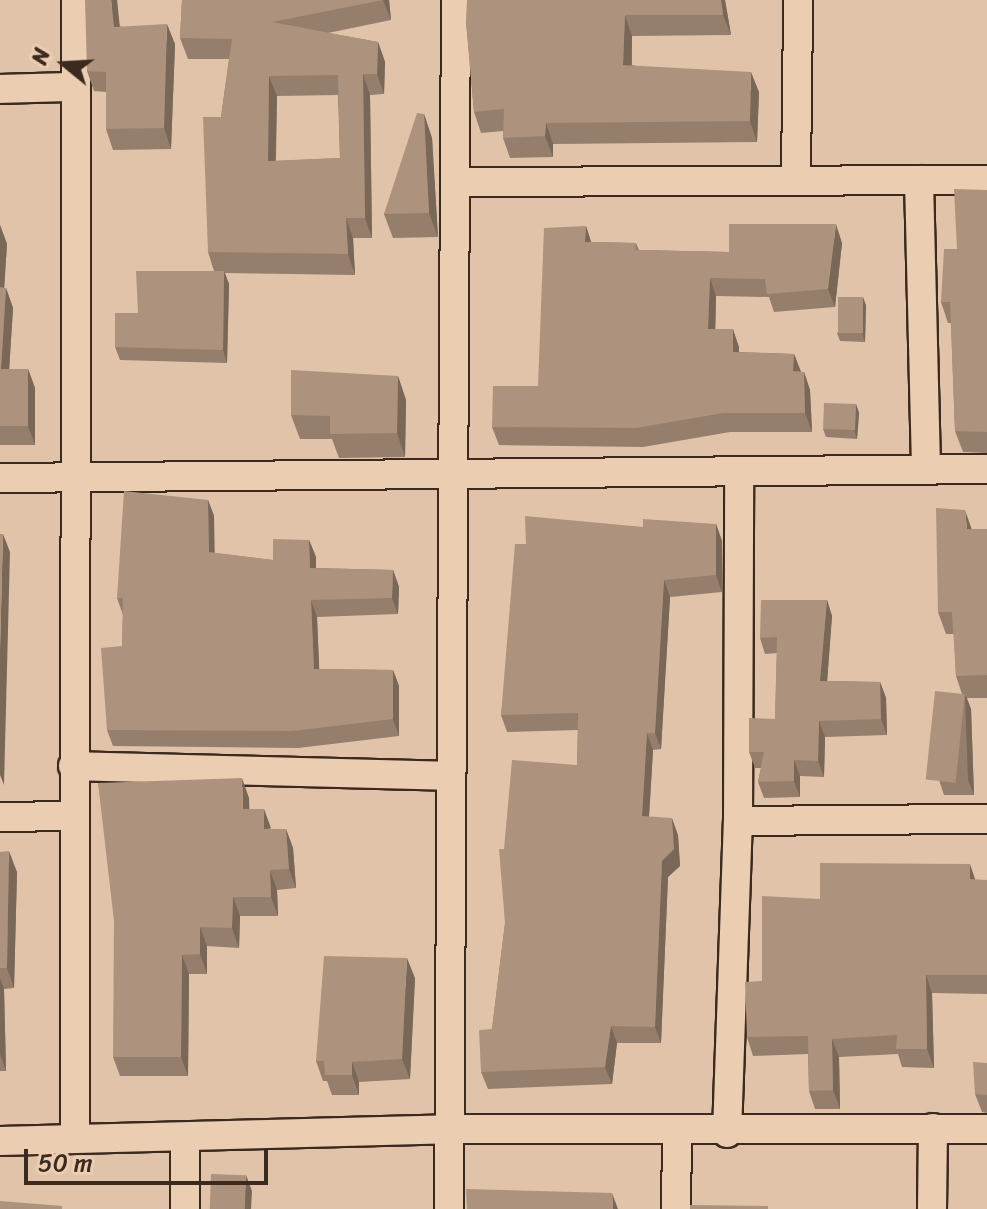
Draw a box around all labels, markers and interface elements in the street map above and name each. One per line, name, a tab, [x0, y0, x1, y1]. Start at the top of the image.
north arrow	[24, 24, 104, 104]
text: N	[20, 43, 62, 70]
scale bar	[28, 1133, 272, 1183]
text: 50 m	[38, 1142, 93, 1184]

